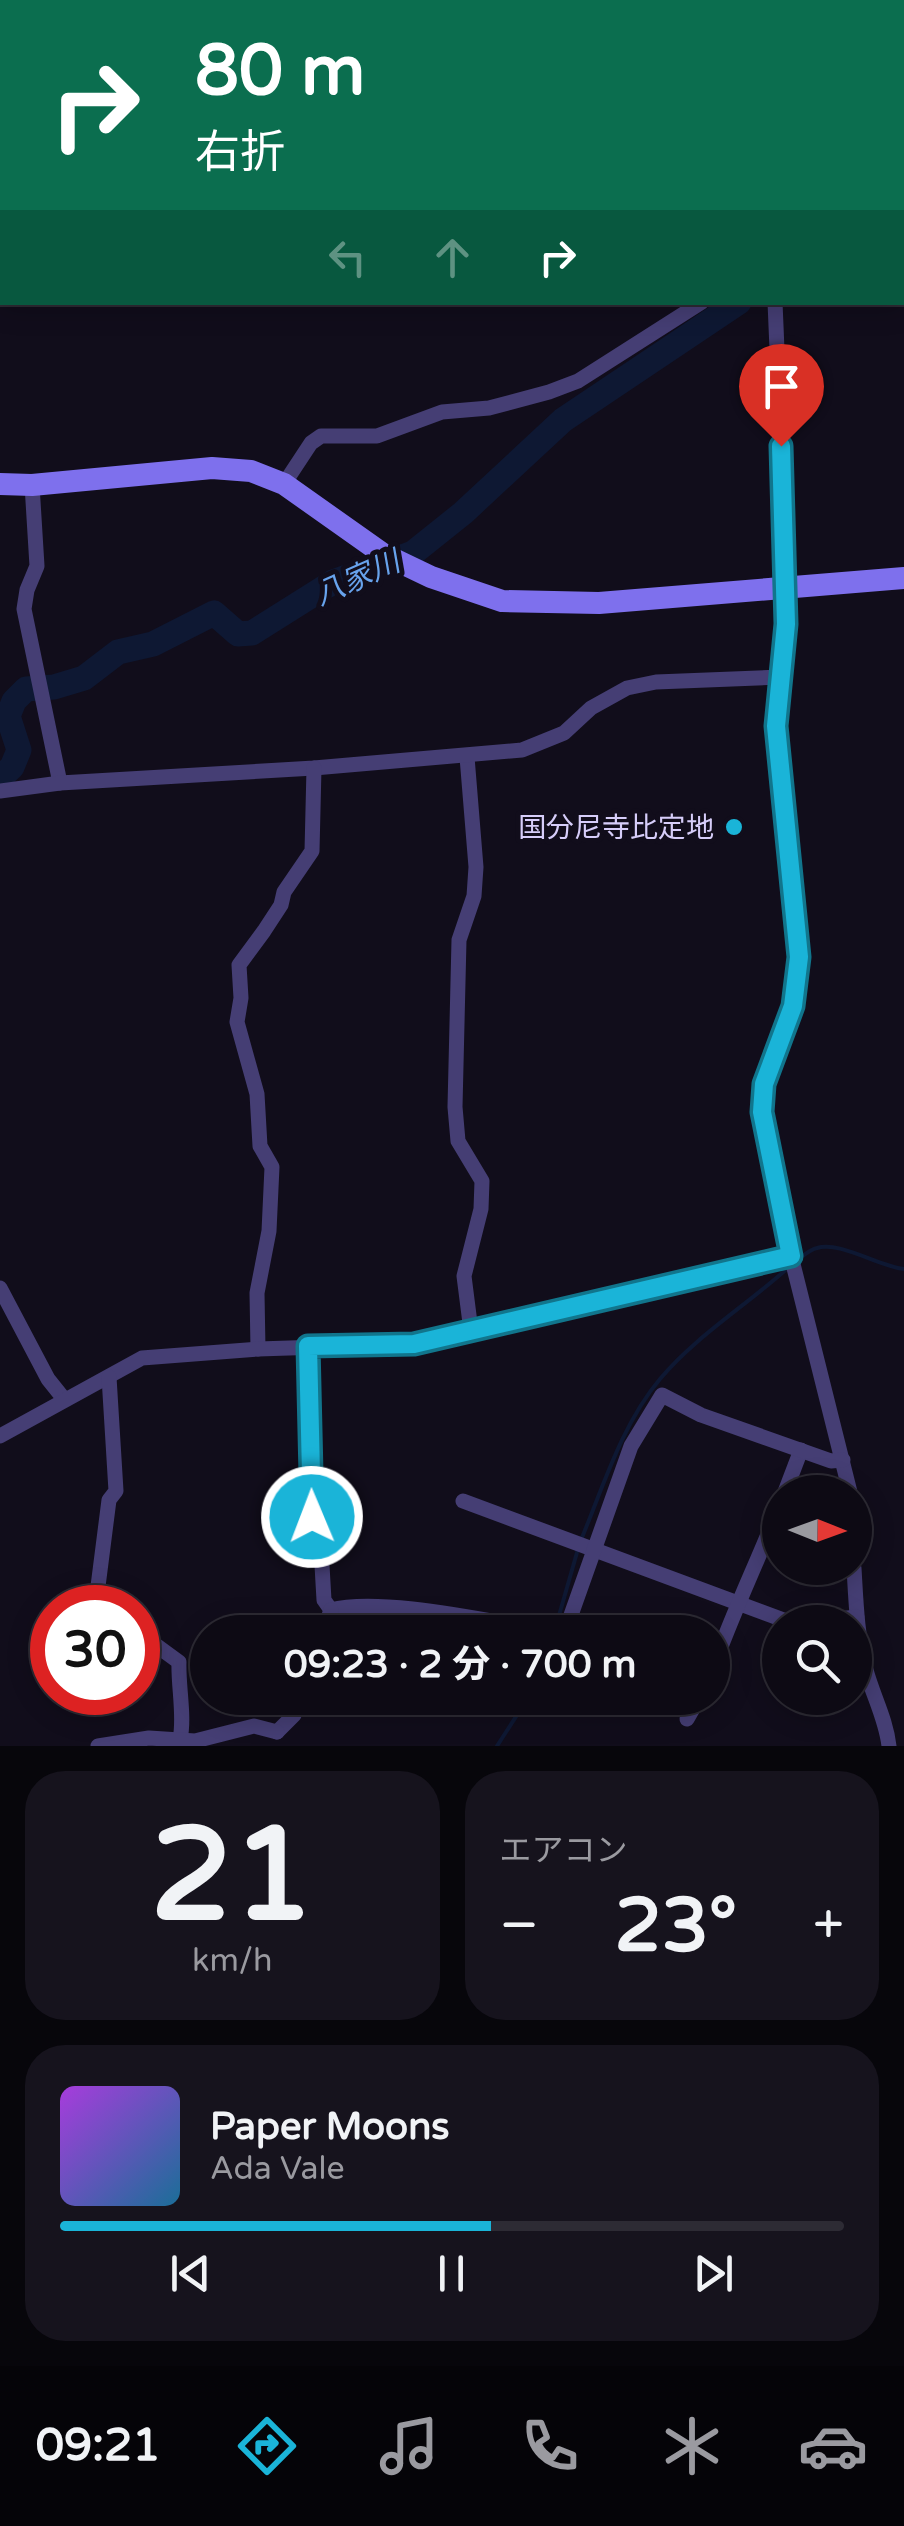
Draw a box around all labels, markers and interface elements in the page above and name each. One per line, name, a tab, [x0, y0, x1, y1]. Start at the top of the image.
text: 80 m	[195, 30, 365, 114]
icon: right	[30, 40, 160, 170]
text: 右折	[195, 126, 285, 180]
icon: left	[320, 230, 375, 285]
icon: ahead	[425, 230, 480, 285]
icon: right	[530, 230, 585, 285]
pin	[739, 344, 824, 447]
icon: arrive	[754, 359, 809, 414]
water label: 八家川	[309, 542, 409, 614]
place label: 国分尼寺比定地	[518, 811, 714, 845]
marker: 国分尼寺比定地	[723, 816, 745, 838]
position arrow	[260, 1465, 364, 1569]
north arrow	[762, 1475, 872, 1585]
map controls	[762, 1475, 872, 1715]
speed limit sign: 30	[30, 1585, 160, 1715]
button: search	[762, 1605, 872, 1715]
text: 09:23 · 2 分 · 700 m	[284, 1642, 636, 1688]
text: 21	[151, 1799, 314, 1955]
text: エアコン	[500, 1832, 628, 1870]
text: 23°	[615, 1881, 737, 1971]
text: −	[500, 1893, 539, 1959]
text: +	[813, 1893, 844, 1959]
text: km/h	[192, 1942, 272, 1980]
text: Paper Moons	[210, 2104, 450, 2150]
text: Ada Vale	[210, 2150, 345, 2188]
icon: previous	[163, 2246, 218, 2301]
icon: pause	[424, 2246, 479, 2301]
icon: next	[686, 2246, 741, 2301]
icon: directions	[232, 2411, 302, 2481]
icon: music	[374, 2411, 444, 2481]
icon: phone	[515, 2411, 585, 2481]
icon: climate	[657, 2411, 727, 2481]
icon: car	[798, 2411, 868, 2481]
text: 09:21	[36, 2419, 161, 2473]

